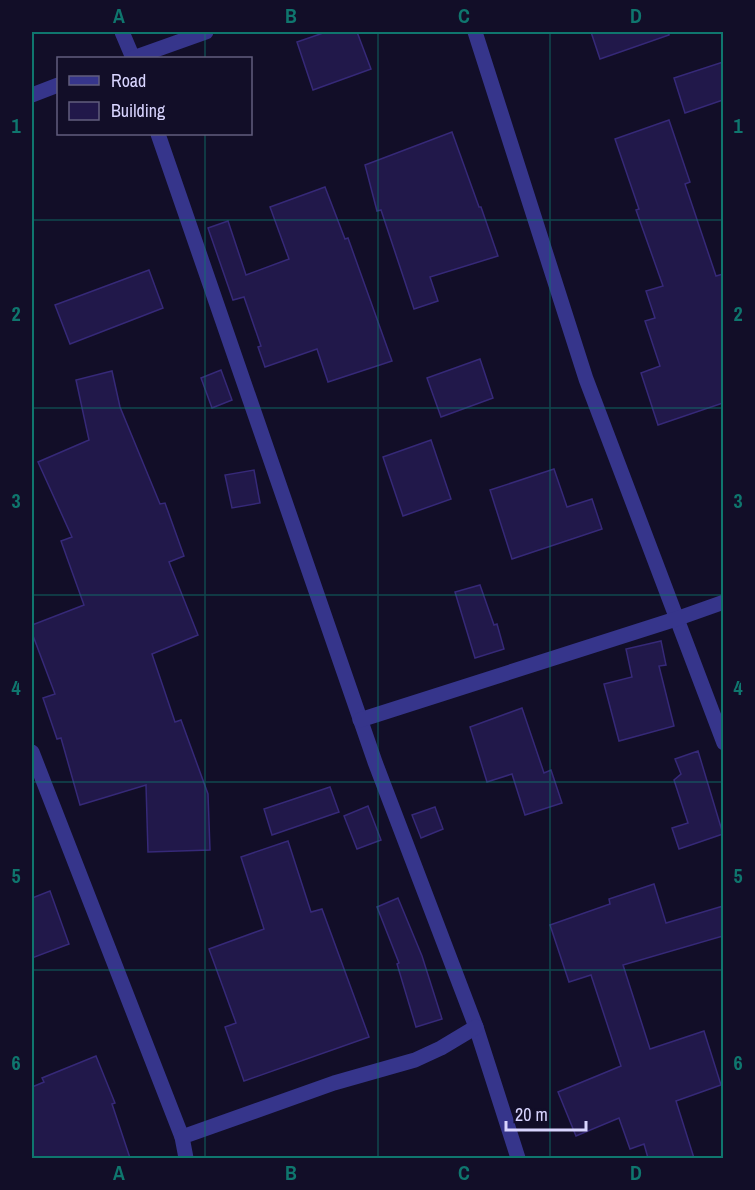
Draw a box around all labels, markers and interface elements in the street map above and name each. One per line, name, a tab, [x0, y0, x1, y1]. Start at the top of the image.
text: A	[113, 2, 125, 29]
text: B	[285, 2, 297, 29]
text: C	[458, 2, 470, 29]
text: D	[630, 2, 642, 29]
legend	[57, 57, 252, 135]
text: Road	[111, 68, 146, 93]
text: Building	[111, 98, 166, 123]
text: 1	[11, 112, 21, 139]
text: 1	[733, 112, 743, 139]
text: 2	[11, 300, 21, 327]
text: 2	[733, 300, 743, 327]
text: 3	[11, 487, 21, 514]
text: 3	[733, 487, 743, 514]
text: 4	[11, 674, 21, 701]
text: 4	[733, 674, 743, 701]
text: 5	[11, 862, 21, 889]
text: 5	[733, 862, 743, 889]
text: 6	[11, 1049, 21, 1076]
text: 6	[733, 1049, 743, 1076]
scale bar	[506, 1094, 586, 1132]
text: 20 m	[515, 1102, 548, 1127]
text: A	[113, 1159, 125, 1186]
text: B	[285, 1159, 297, 1186]
text: C	[458, 1159, 470, 1186]
text: D	[630, 1159, 642, 1186]

